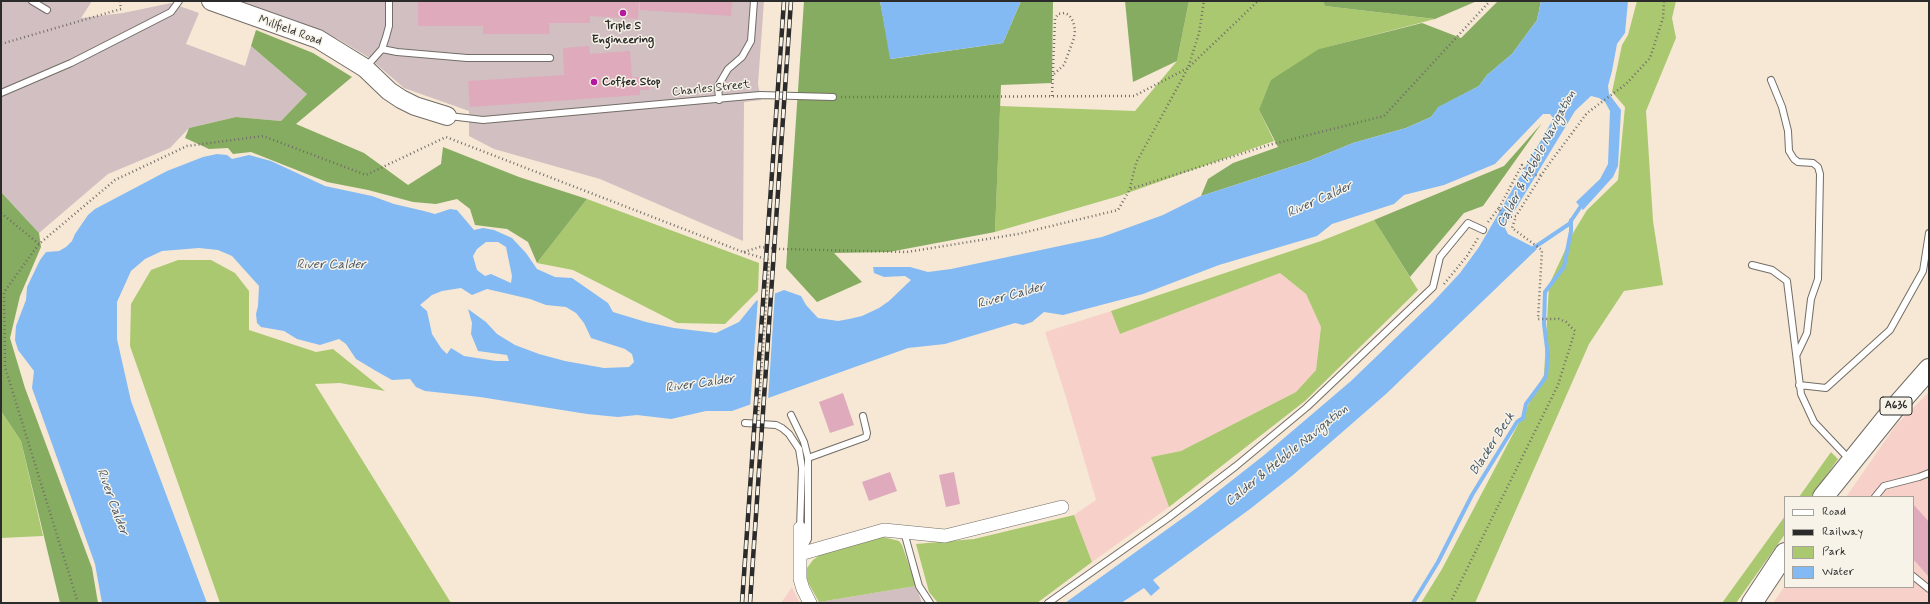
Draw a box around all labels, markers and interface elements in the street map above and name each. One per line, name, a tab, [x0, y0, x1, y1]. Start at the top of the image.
marker: Triple S Engineering	[618, 8, 628, 18]
street label: Millfield Road	[256, 13, 324, 49]
place label: Triple S Engineering	[592, 19, 654, 47]
place label: Coffee Stop	[602, 75, 661, 89]
marker: Coffee Stop	[589, 77, 599, 87]
street label: Charles Street	[671, 78, 751, 100]
water label: Calder & Hebble Navigation	[1494, 88, 1580, 230]
water label: River Calder	[1285, 179, 1355, 221]
water label: River Calder	[296, 257, 366, 273]
water label: River Calder	[975, 279, 1047, 313]
water label: River Calder	[664, 371, 736, 397]
road number: A636	[1880, 397, 1912, 415]
water label: Calder & Hebble Navigation	[1223, 402, 1351, 510]
water label: Blacker Beck	[1467, 410, 1519, 478]
water label: River Calder	[93, 467, 131, 537]
legend	[1784, 496, 1914, 588]
text: Road	[1822, 504, 1846, 520]
text: Railway	[1822, 524, 1863, 540]
text: Park	[1822, 544, 1846, 560]
text: Water	[1822, 564, 1854, 580]

